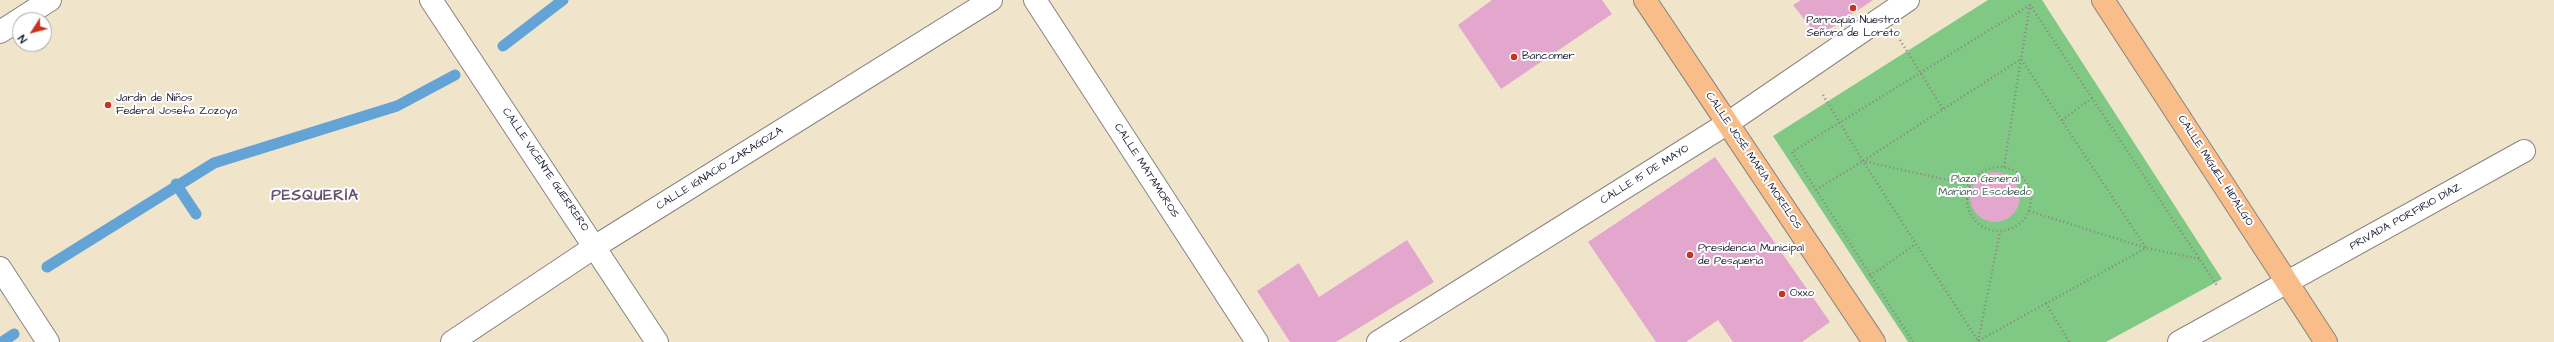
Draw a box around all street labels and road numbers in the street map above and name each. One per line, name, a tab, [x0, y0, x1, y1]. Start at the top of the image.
street label: CALLE JOSÉ MARÍA MORELOS	[1702, 90, 1804, 232]
street label: CALLE VICENTE GUERRERO	[499, 106, 591, 234]
street label: CALLE MIGUEL HIDALGO	[2174, 113, 2256, 229]
street label: CALLE MATAMOROS	[1111, 121, 1181, 221]
street label: CALLE IGNACIO ZARAGOZA	[654, 125, 786, 213]
street label: CALLE 15 DE MAYO	[1598, 142, 1692, 208]
street label: PRIVADA PORFIRIO DÍAZ	[2348, 181, 2464, 253]

